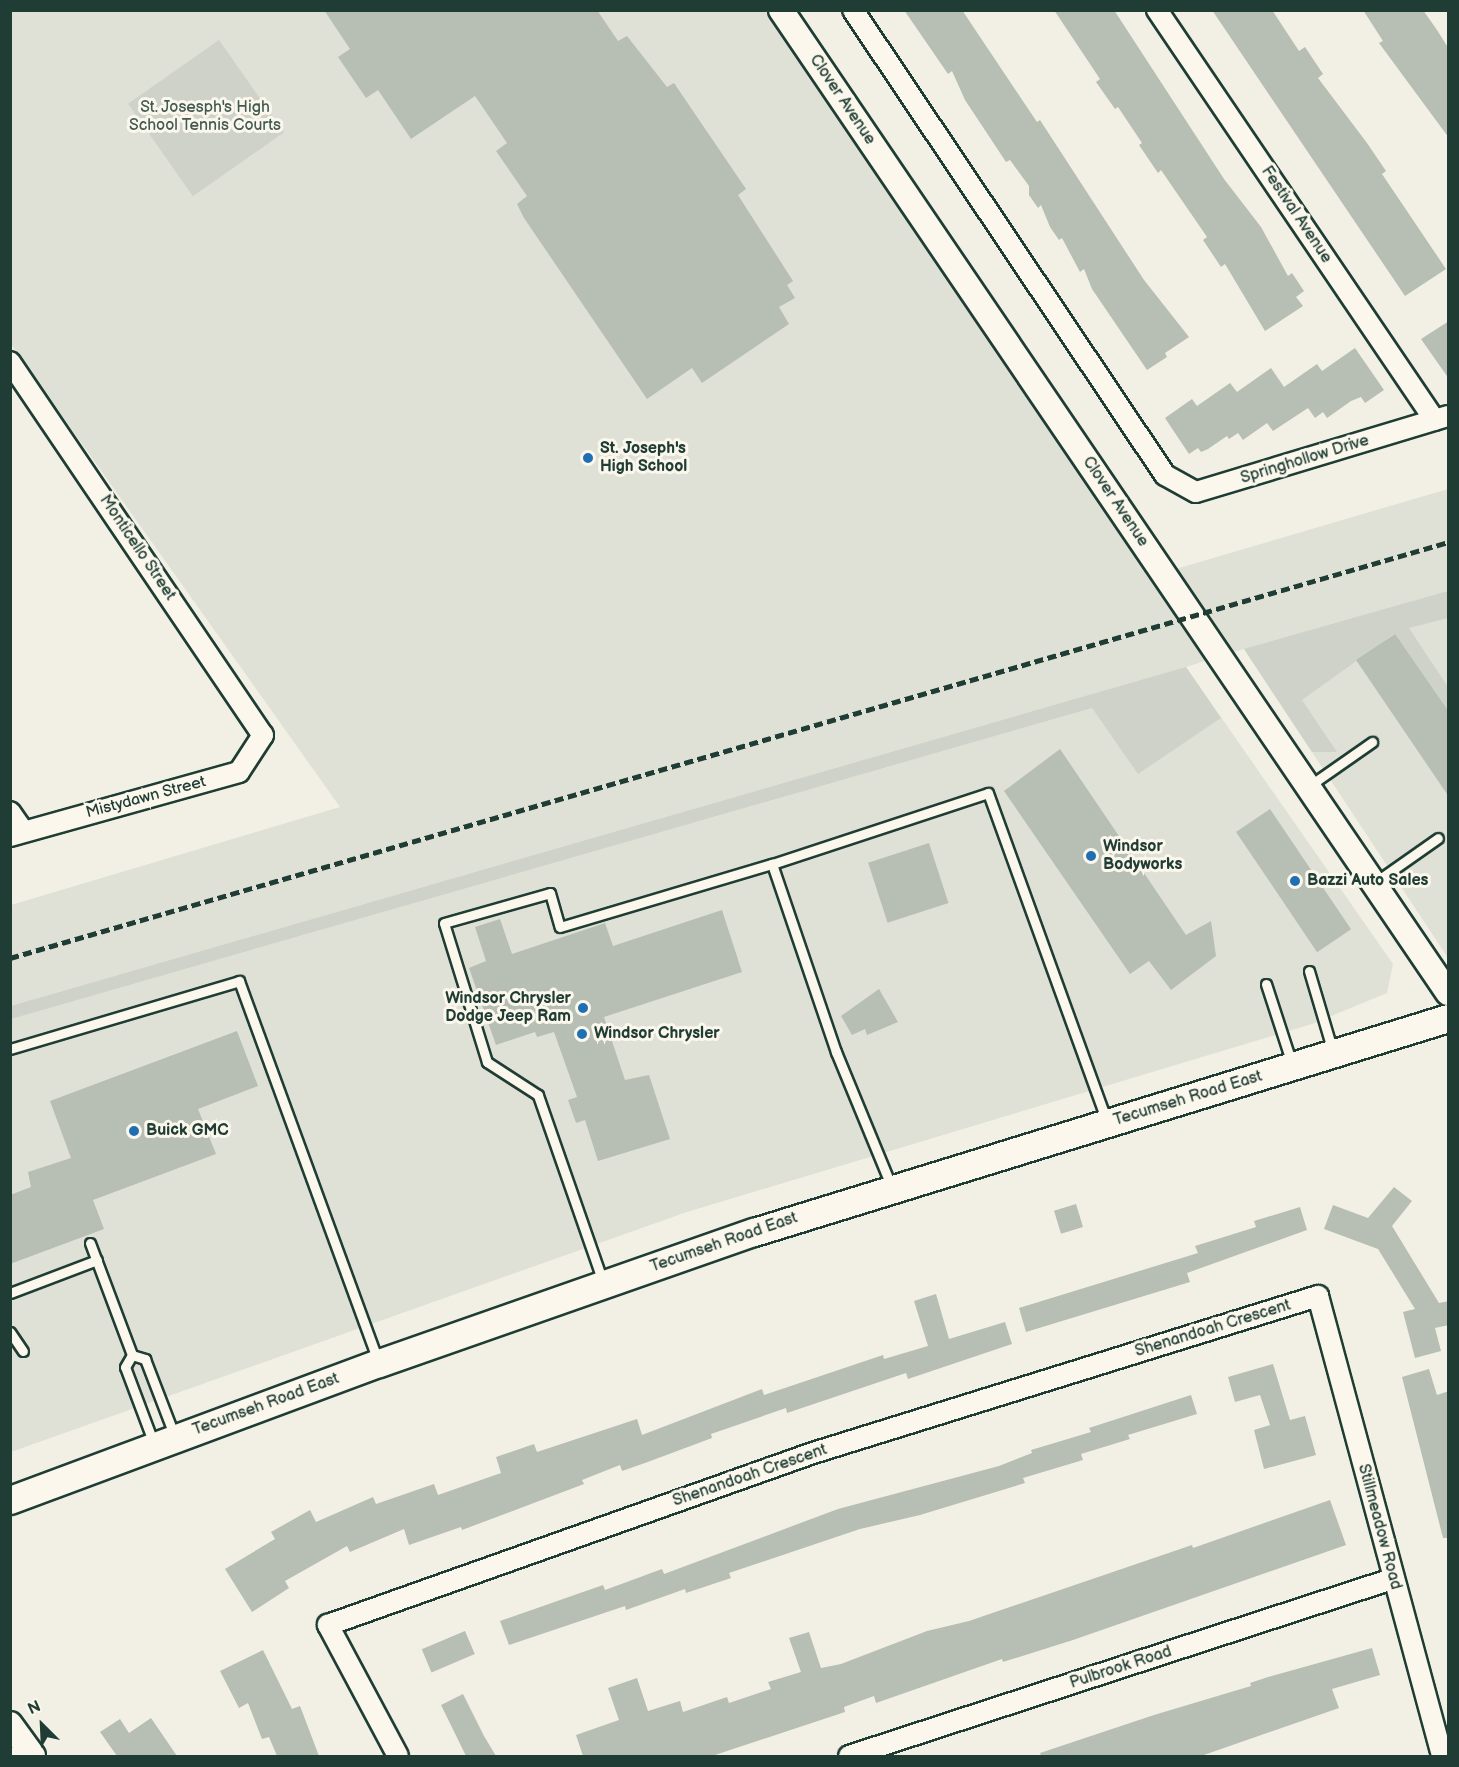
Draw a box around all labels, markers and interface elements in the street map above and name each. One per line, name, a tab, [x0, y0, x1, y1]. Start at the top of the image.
street label: Clover Avenue	[805, 51, 879, 149]
park label: St. Josesph's High School Tennis Courts	[129, 98, 281, 136]
street label: Festival Avenue	[1257, 163, 1335, 267]
street label: Springhollow Drive	[1238, 431, 1372, 489]
place label: St. Joseph's High School	[600, 439, 687, 477]
marker: St. Joseph's High School	[581, 451, 595, 465]
street label: Clover Avenue	[1078, 453, 1152, 551]
street label: Monticello Street	[95, 492, 179, 604]
street label: Mistydawn Street	[84, 773, 208, 823]
place label: Windsor Bodyworks	[1103, 837, 1182, 875]
marker: Windsor Bodyworks	[1084, 849, 1098, 863]
place label: Bazzi Auto Sales	[1307, 871, 1428, 891]
marker: Bazzi Auto Sales	[1288, 874, 1302, 888]
place label: Windsor Chrysler Dodge Jeep Ram	[445, 989, 571, 1027]
marker: Windsor Chrysler Dodge Jeep Ram	[576, 1001, 590, 1015]
place label: Windsor Chrysler	[594, 1024, 720, 1044]
marker: Windsor Chrysler	[575, 1027, 589, 1041]
street label: Tecumseh Road East	[1112, 1067, 1264, 1131]
place label: Buick GMC	[146, 1121, 229, 1141]
marker: Buick GMC	[127, 1124, 141, 1138]
street label: Tecumseh Road East	[648, 1209, 800, 1277]
street label: Shenandoah Crescent	[1133, 1296, 1293, 1362]
street label: Tecumseh Road East	[190, 1370, 342, 1440]
street label: Shenandoah Crescent	[670, 1441, 830, 1511]
street label: Stillmeadow Road	[1353, 1462, 1405, 1592]
street label: Pulbrook Road	[1068, 1642, 1174, 1694]
north arrow	[12, 1695, 72, 1755]
text: N	[25, 1697, 44, 1719]

